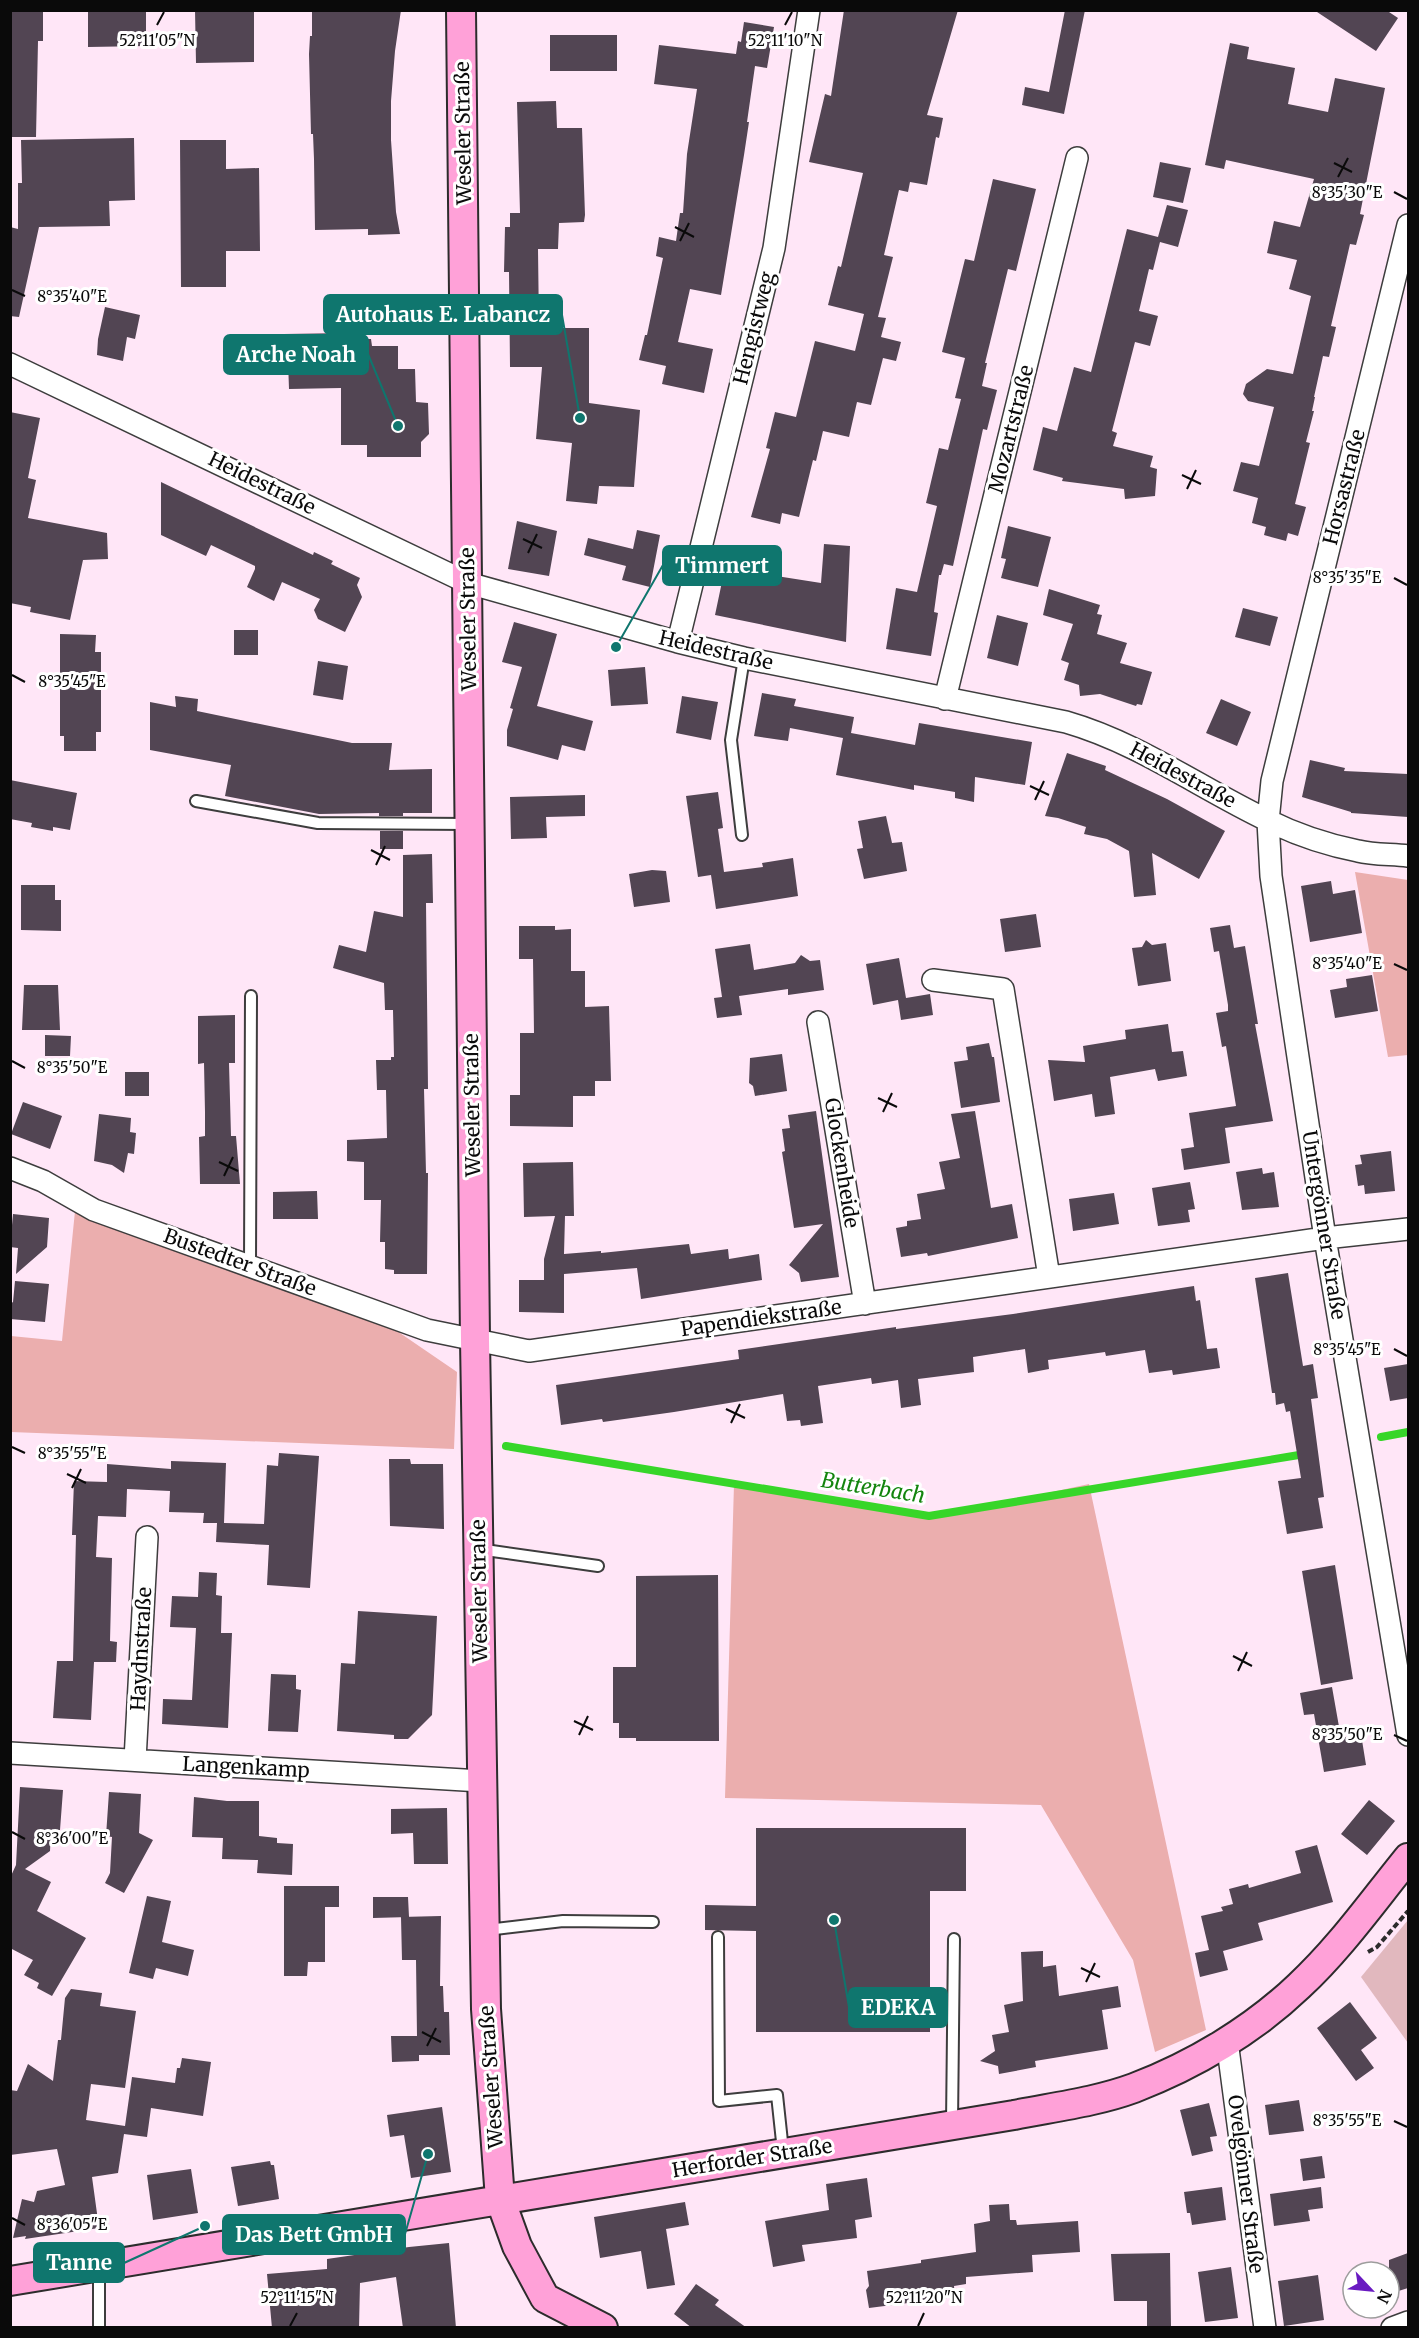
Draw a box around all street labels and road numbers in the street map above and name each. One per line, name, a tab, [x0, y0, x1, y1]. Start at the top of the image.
street label: Weseler Straße	[449, 61, 476, 206]
street label: Hengistweg	[727, 269, 780, 387]
street label: Mozartstraße	[983, 362, 1038, 495]
street label: Horsastraße	[1317, 427, 1370, 547]
street label: Heidestraße	[204, 446, 320, 519]
street label: Weseler Straße	[454, 547, 481, 692]
street label: Heidestraße	[657, 624, 776, 675]
street label: Heidestraße	[1126, 736, 1240, 813]
street label: Weseler Straße	[458, 1033, 485, 1178]
street label: Glockenheide	[820, 1096, 865, 1230]
street label: Untergönner Straße	[1297, 1129, 1352, 1321]
street label: Bustedter Straße	[161, 1222, 320, 1301]
street label: Papendiekstraße	[679, 1294, 843, 1341]
street label: Weseler Straße	[465, 1519, 492, 1664]
street label: Haydnstraße	[125, 1586, 156, 1712]
street label: Langenkamp	[182, 1751, 310, 1782]
street label: Weseler Straße	[473, 2005, 508, 2150]
street label: Ovelgönner Straße	[1223, 2093, 1270, 2275]
street label: Herforder Straße	[670, 2133, 834, 2183]

